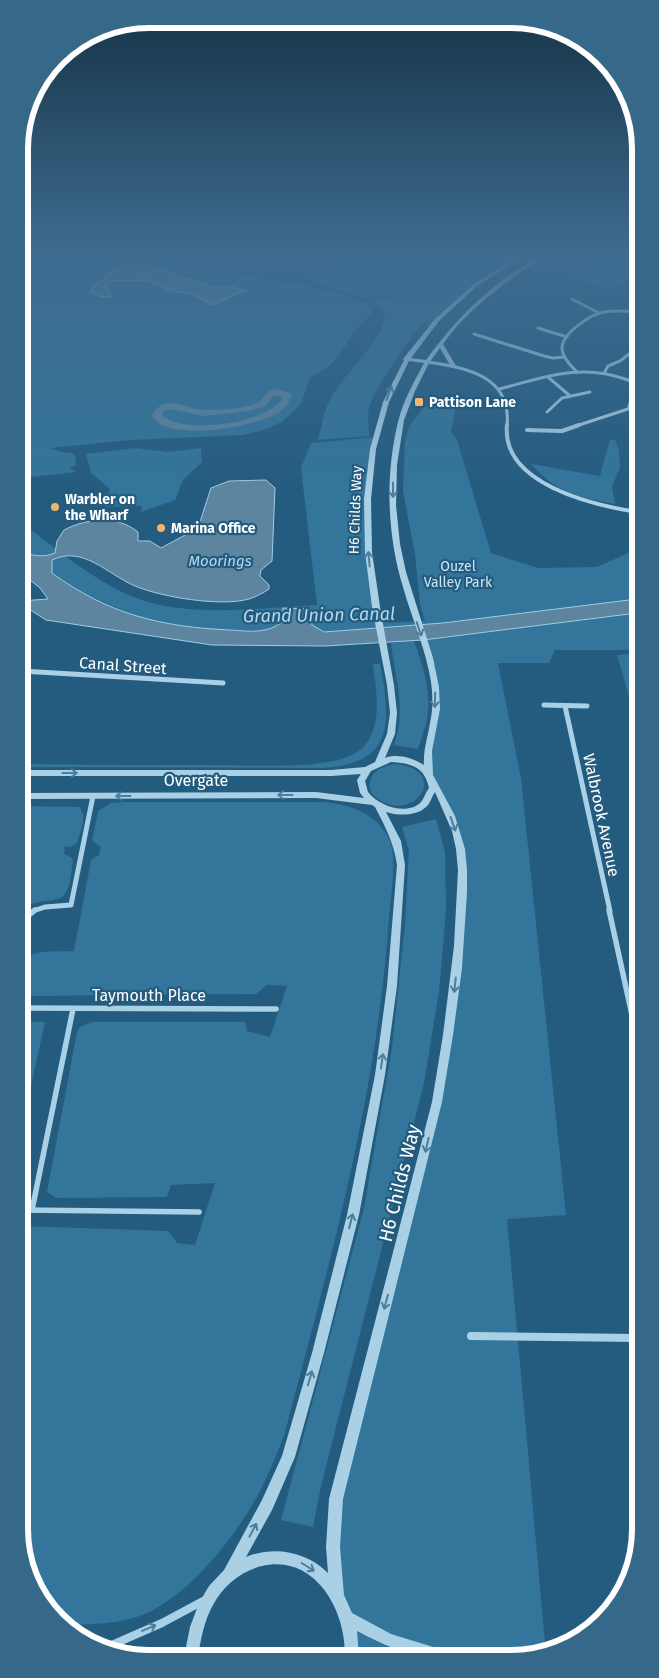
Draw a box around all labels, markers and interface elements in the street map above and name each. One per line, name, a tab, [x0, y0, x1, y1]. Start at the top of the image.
one-way arrow	[385, 386, 394, 402]
place label: Pattison Lane	[429, 394, 516, 411]
marker: Pattison Lane	[413, 396, 425, 408]
street label: H6 Childs Way	[345, 465, 366, 555]
one-way arrow	[388, 482, 398, 498]
place label: Warbler on the Wharf	[65, 491, 135, 524]
marker: Warbler on the Wharf	[49, 501, 61, 513]
place label: Marina Office	[171, 520, 256, 537]
marker: Marina Office	[155, 522, 167, 534]
one-way arrow	[364, 551, 373, 567]
water label: Moorings	[188, 552, 252, 570]
park label: Ouzel Valley Park	[424, 558, 493, 591]
water label: Grand Union Canal	[243, 603, 395, 627]
one-way arrow	[415, 620, 425, 636]
street label: Canal Street	[79, 653, 168, 678]
one-way arrow	[431, 692, 440, 708]
street label: Walbrook Avenue	[579, 752, 624, 878]
one-way arrow	[61, 768, 77, 778]
street label: Overgate	[164, 771, 228, 790]
one-way arrow	[277, 790, 294, 800]
one-way arrow	[115, 791, 131, 801]
one-way arrow	[449, 816, 458, 831]
one-way arrow	[451, 977, 460, 993]
street label: Taymouth Place	[92, 986, 206, 1005]
one-way arrow	[377, 1054, 387, 1070]
street label: H6 Childs Way	[374, 1121, 425, 1244]
one-way arrow	[422, 1136, 431, 1152]
one-way arrow	[347, 1213, 357, 1229]
one-way arrow	[381, 1294, 390, 1310]
one-way arrow	[306, 1370, 316, 1386]
one-way arrow	[249, 1523, 259, 1537]
one-way arrow	[301, 1562, 315, 1572]
one-way arrow	[141, 1623, 156, 1633]

